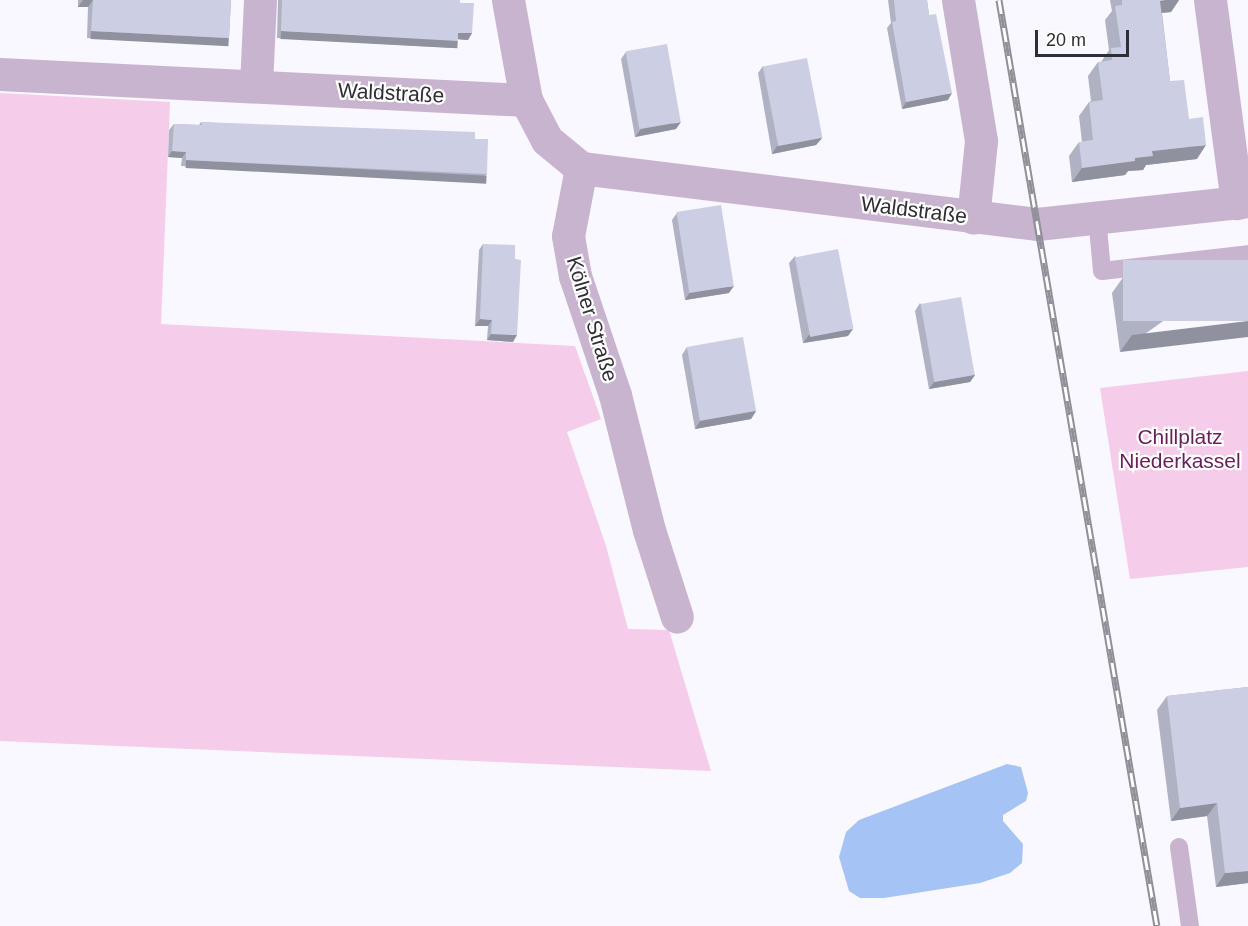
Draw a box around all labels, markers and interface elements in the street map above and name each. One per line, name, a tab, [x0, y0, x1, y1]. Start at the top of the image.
scale bar	[1038, 18, 1132, 56]
text: 20 m	[1046, 30, 1086, 50]
street label: Waldstraße	[337, 78, 445, 108]
street label: Waldstraße	[860, 191, 968, 229]
street label: Kölner Straße	[561, 253, 623, 385]
park label: Chillplatz Niederkassel	[1119, 424, 1241, 474]

